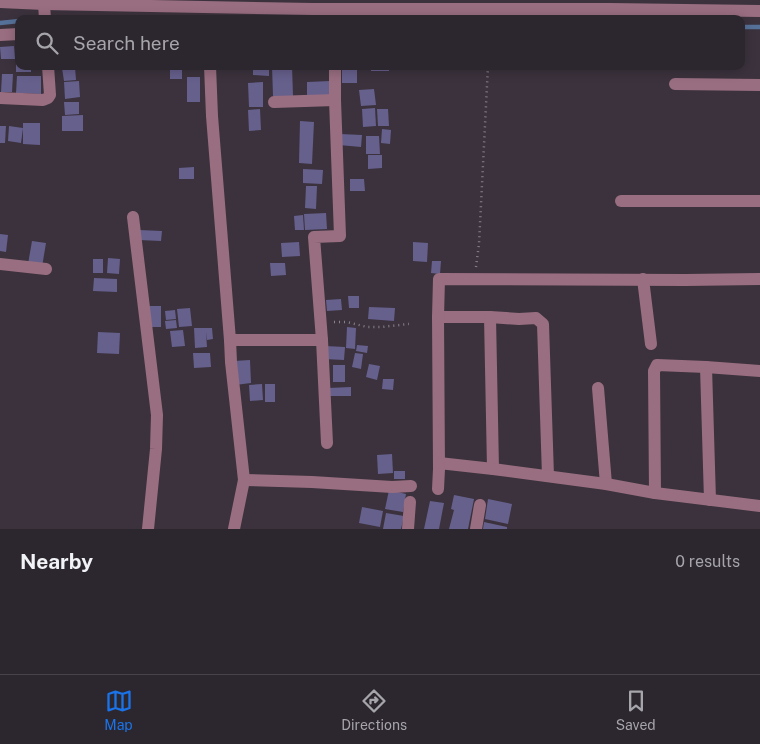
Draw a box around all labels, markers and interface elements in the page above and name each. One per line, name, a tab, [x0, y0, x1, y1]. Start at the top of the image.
search box	[15, 15, 745, 70]
icon: search	[33, 29, 61, 57]
text: Search here	[73, 32, 180, 54]
text: Nearby	[20, 549, 93, 574]
text: 0 results	[675, 552, 740, 571]
tab: Map	[104, 687, 133, 733]
tab: Directions	[341, 687, 407, 733]
tab: Saved	[616, 687, 656, 733]

